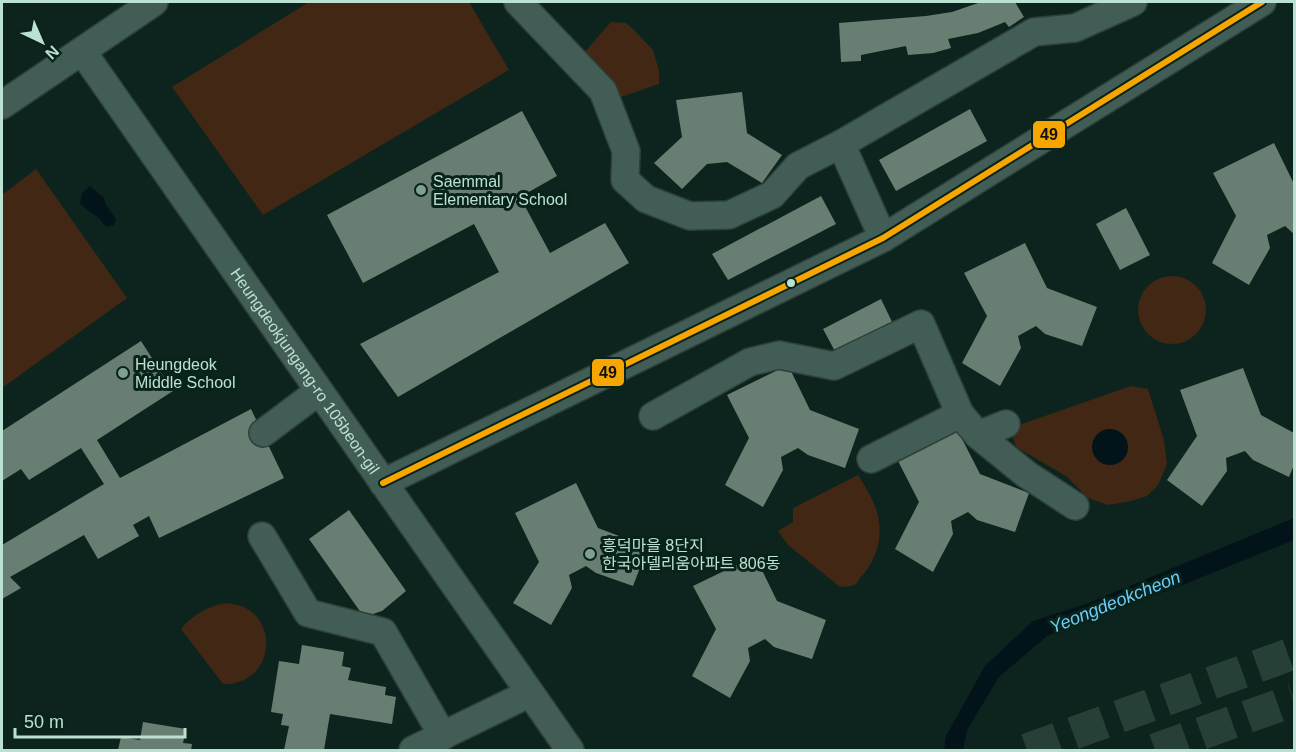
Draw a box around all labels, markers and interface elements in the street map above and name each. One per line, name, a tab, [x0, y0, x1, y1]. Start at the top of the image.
north arrow	[12, 12, 72, 72]
text: N	[42, 42, 62, 63]
line badge: 49	[1032, 120, 1066, 149]
text: 49	[1040, 126, 1058, 143]
place label: Saemmal Elementary School	[433, 173, 567, 208]
marker: Saemmal Elementary School	[414, 183, 428, 197]
street label: Heungdeokjungang-ro 105beon-gil	[227, 265, 382, 477]
unlabelled marker	[785, 277, 797, 289]
place label: Heungdeok Middle School	[135, 356, 236, 391]
line badge: 49	[591, 358, 625, 387]
text: 49	[599, 364, 617, 381]
marker: Heungdeok Middle School	[116, 366, 130, 380]
place label: 흥덕마을 8단지 한국아델리움아파트 806동	[602, 537, 781, 572]
marker: 흥덕마을 8단지 한국아델리움아파트 806동	[583, 547, 597, 561]
water label: Yeongdeokcheon	[1047, 567, 1183, 637]
scale bar	[15, 701, 184, 739]
text: 50 m	[24, 712, 64, 732]

